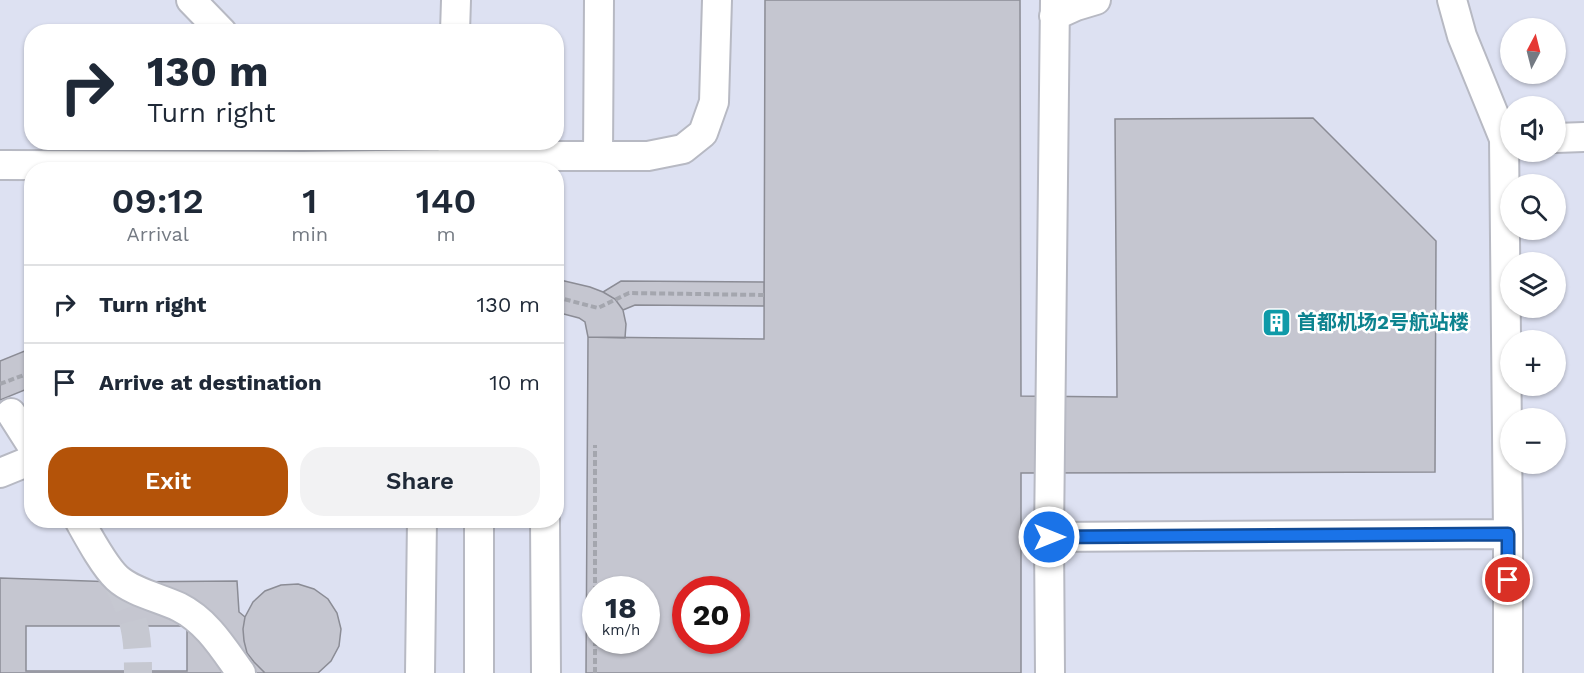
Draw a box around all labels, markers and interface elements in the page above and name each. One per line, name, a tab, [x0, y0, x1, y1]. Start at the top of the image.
north arrow	[1500, 18, 1566, 84]
map controls	[1500, 18, 1566, 474]
text: 130 m	[147, 47, 269, 96]
icon: right	[48, 48, 126, 126]
button: sound	[1500, 96, 1566, 162]
text: Turn right	[147, 97, 276, 129]
button: search	[1500, 174, 1566, 240]
text: 09:12	[112, 180, 204, 222]
text: 1	[302, 180, 317, 222]
text: 140	[416, 180, 476, 222]
text: Arrival	[126, 222, 189, 246]
text: min	[291, 222, 328, 246]
text: m	[437, 222, 456, 246]
button: layers	[1500, 252, 1566, 318]
icon: right	[48, 288, 81, 321]
text: Turn right	[99, 292, 206, 317]
text: 130 m	[476, 292, 540, 317]
building icon: 首都机场2号航站楼	[1260, 306, 1292, 338]
place label: 首都机场2号航站楼	[1297, 310, 1469, 334]
button: +	[1500, 330, 1566, 396]
icon: arrive	[48, 366, 81, 399]
text: Arrive at destination	[99, 370, 322, 395]
text: 10 m	[489, 370, 540, 395]
button: −	[1500, 408, 1566, 474]
button: Exit	[48, 447, 288, 516]
button: Share	[300, 447, 540, 516]
position arrow	[1017, 505, 1081, 569]
pin	[1482, 554, 1533, 605]
icon: arrive	[1491, 563, 1524, 596]
speed limit sign: 20	[672, 576, 750, 654]
text: 18	[605, 590, 637, 625]
text: km/h	[602, 621, 640, 639]

